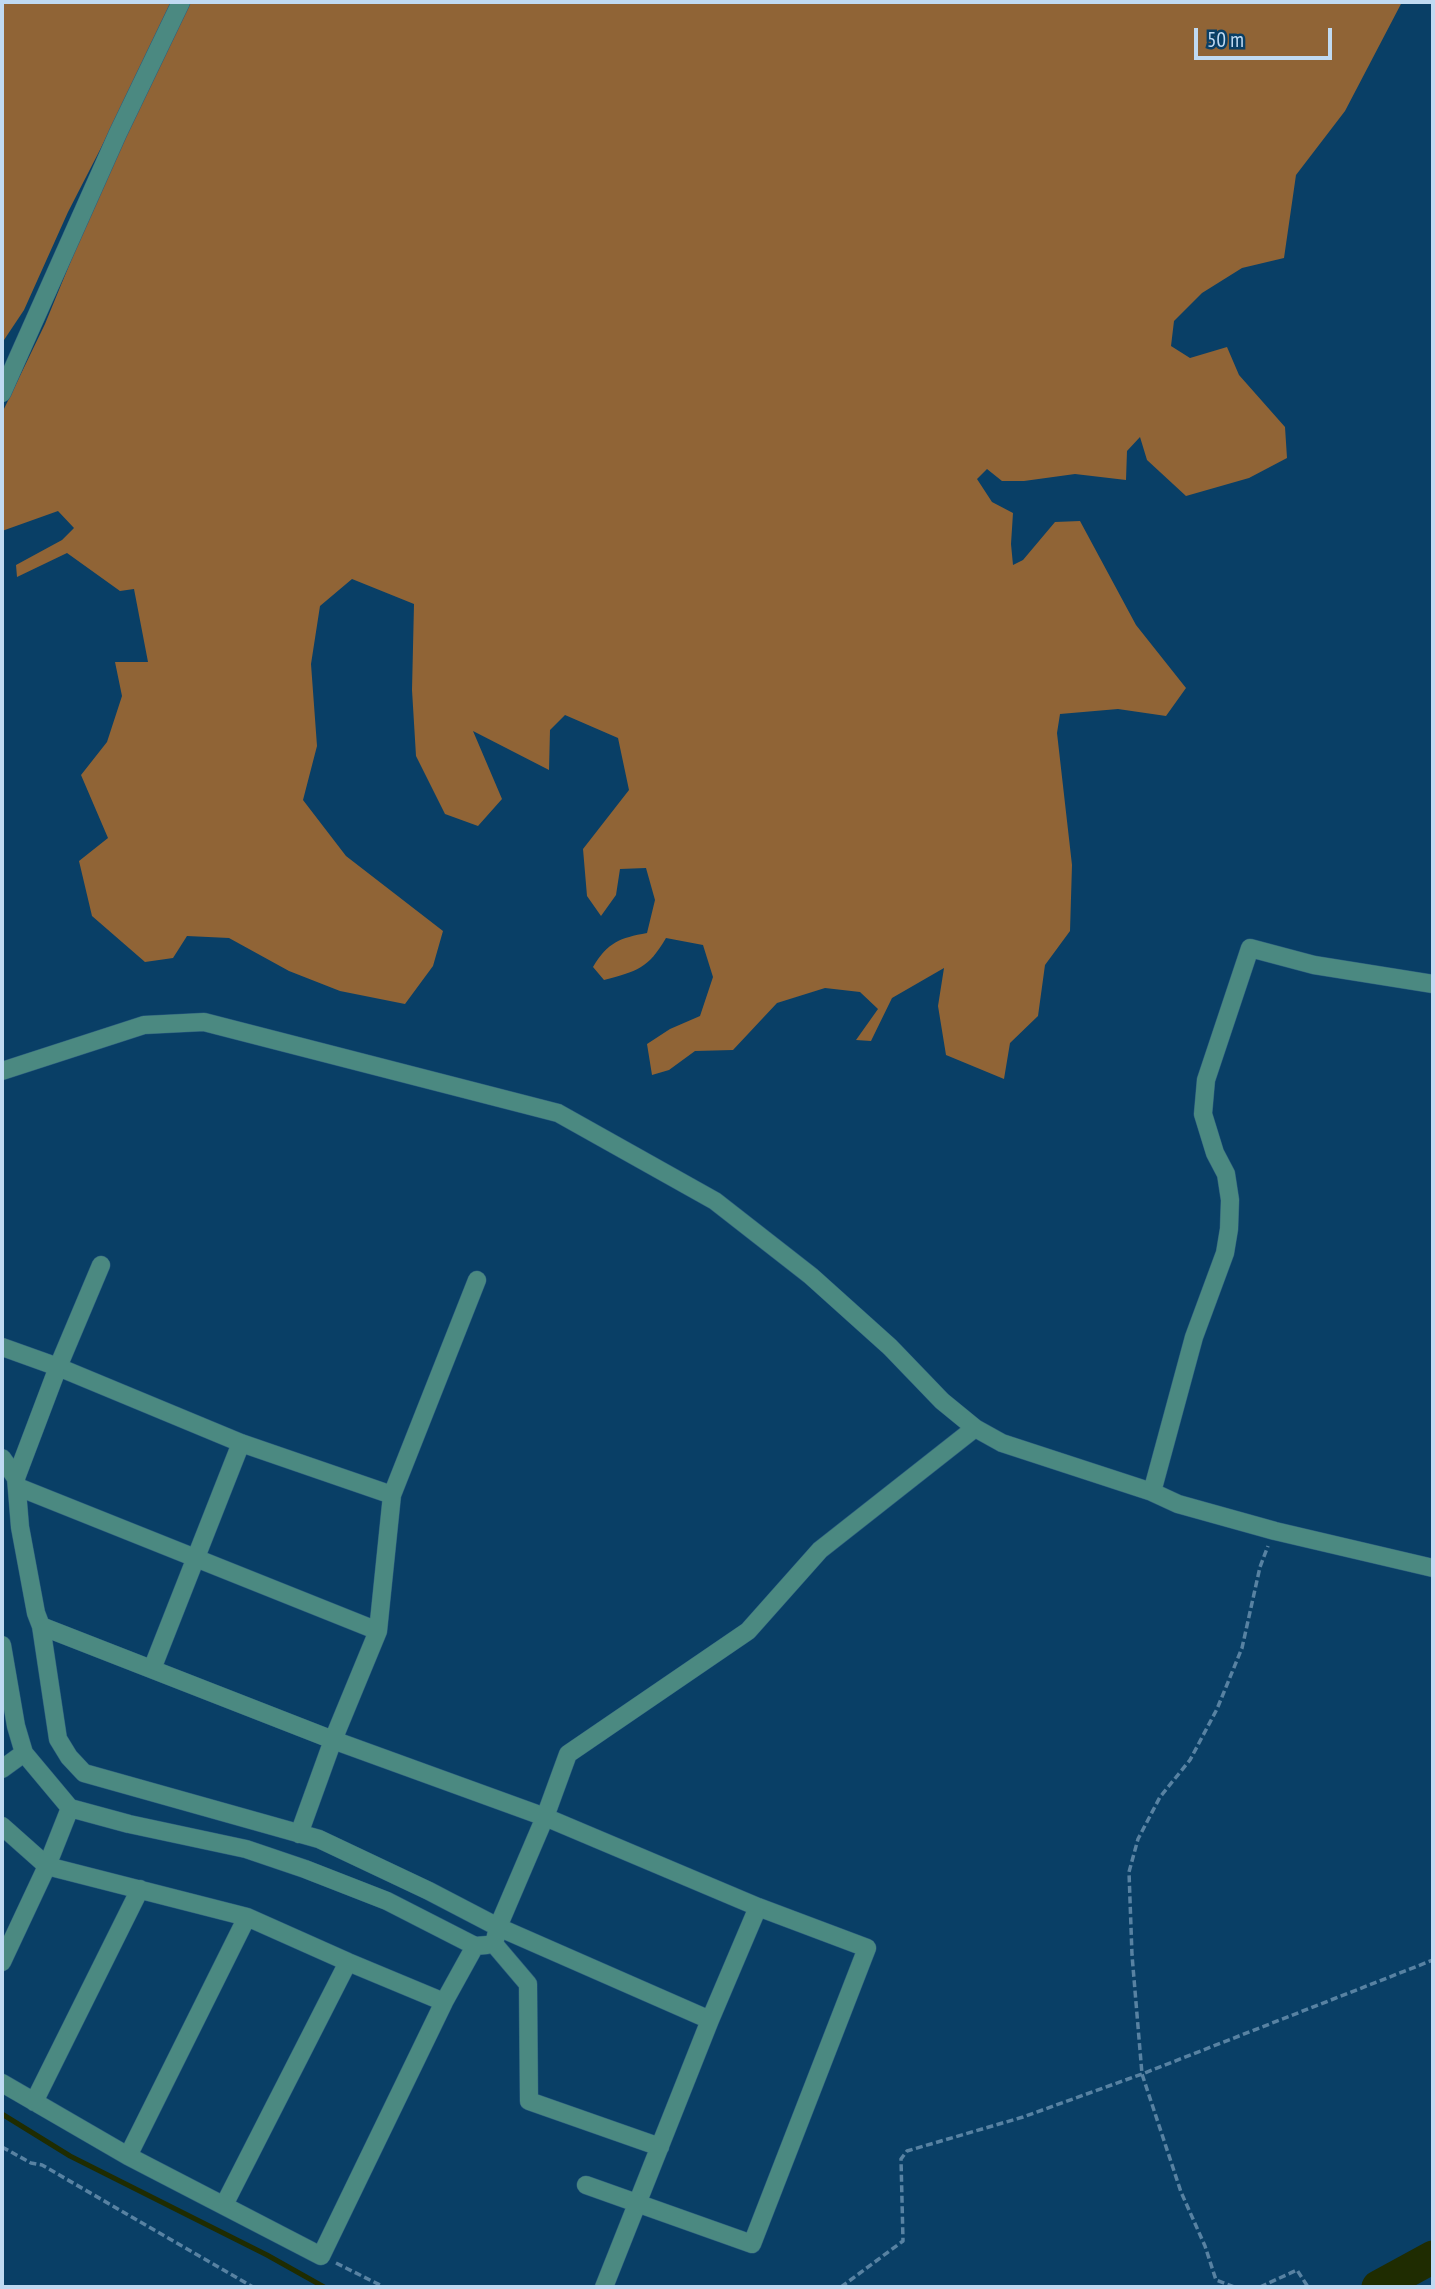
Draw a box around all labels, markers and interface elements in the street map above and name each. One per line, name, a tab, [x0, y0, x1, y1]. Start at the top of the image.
scale bar	[1197, 14, 1335, 58]
text: 50 m	[1207, 26, 1244, 53]

